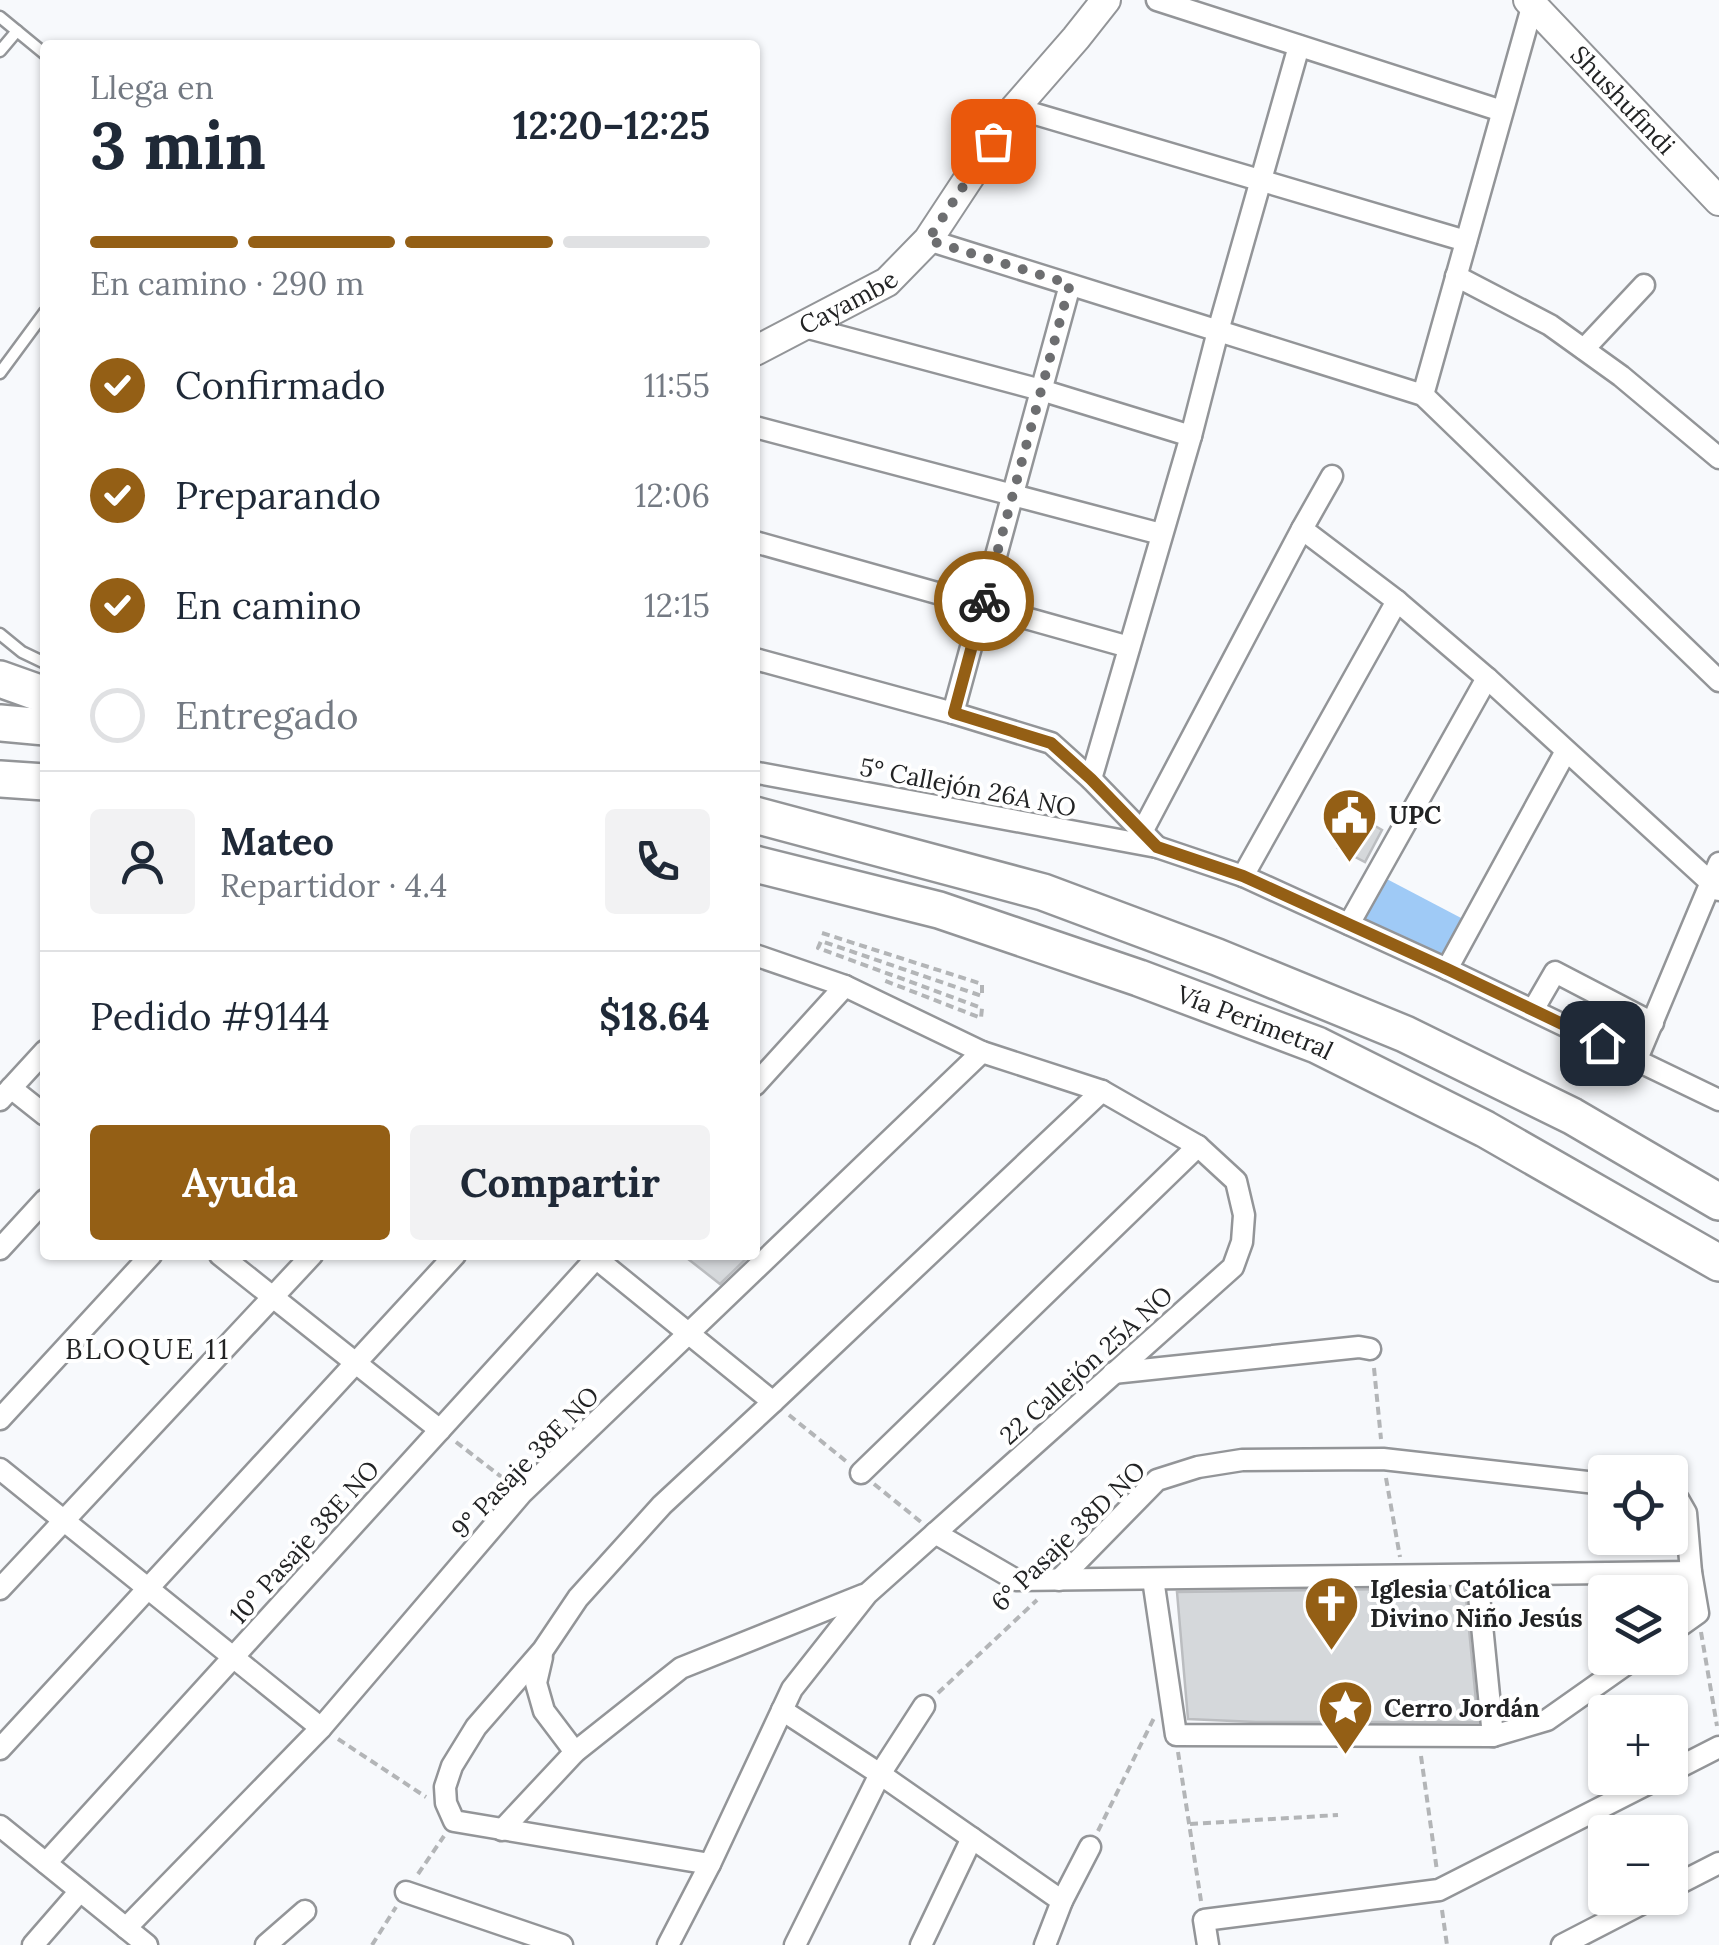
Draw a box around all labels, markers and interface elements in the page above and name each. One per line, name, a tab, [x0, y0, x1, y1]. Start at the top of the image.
street label: Shushufindi	[1564, 39, 1682, 161]
text: Llega en	[90, 67, 214, 108]
pin	[951, 99, 1036, 184]
text: 12:20–12:25	[513, 101, 710, 149]
text: 3 min	[90, 104, 266, 187]
icon: bag	[966, 114, 1021, 169]
text: En camino · 290 m	[90, 263, 364, 304]
street label: Cayambe	[793, 264, 905, 341]
icon: check	[90, 358, 145, 413]
text: Confirmado	[175, 361, 386, 409]
text: 11:55	[644, 365, 710, 406]
icon: check	[90, 468, 145, 523]
text: Preparando	[175, 471, 381, 519]
text: 12:06	[635, 475, 710, 516]
courier	[934, 551, 1034, 651]
icon: bike	[957, 574, 1012, 629]
icon: check	[90, 578, 145, 633]
text: En camino	[175, 581, 361, 629]
text: 12:15	[644, 585, 710, 626]
text: Entregado	[175, 691, 358, 739]
street label: 5° Callejón 26A NO	[857, 750, 1079, 824]
public building icon: UPC	[1320, 785, 1380, 864]
place label: UPC	[1389, 799, 1441, 831]
button: person	[90, 809, 195, 914]
button: phone	[605, 809, 710, 914]
text: Mateo	[220, 817, 334, 865]
text: Repartidor · 4.4	[220, 865, 447, 906]
street label: Vía Perimetral	[1172, 977, 1339, 1067]
text: Pedido #9144	[90, 992, 330, 1040]
text: $18.64	[599, 992, 710, 1040]
pin	[1560, 1001, 1645, 1086]
icon: home	[1575, 1016, 1630, 1071]
button: Ayuda	[90, 1125, 390, 1240]
button: Compartir	[410, 1125, 710, 1240]
street label: 22 Callejón 25A NO	[993, 1279, 1179, 1451]
district label: BLOQUE 11	[65, 1331, 231, 1367]
street label: 9° Pasaje 38E NO	[444, 1379, 606, 1545]
street label: 10° Pasaje 38E NO	[222, 1454, 386, 1630]
street label: 6° Pasaje 38D NO	[984, 1454, 1152, 1618]
map controls	[1588, 1455, 1688, 1915]
button: locate	[1588, 1455, 1688, 1555]
church icon: Iglesia Católica Divino Niño Jesús	[1301, 1573, 1361, 1652]
place label: Iglesia Católica Divino Niño Jesús	[1370, 1573, 1583, 1634]
button: layers	[1588, 1575, 1688, 1675]
place icon: Cerro Jordán	[1315, 1678, 1375, 1757]
place label: Cerro Jordán	[1384, 1692, 1540, 1724]
button: +	[1588, 1695, 1688, 1795]
button: −	[1588, 1815, 1688, 1915]

